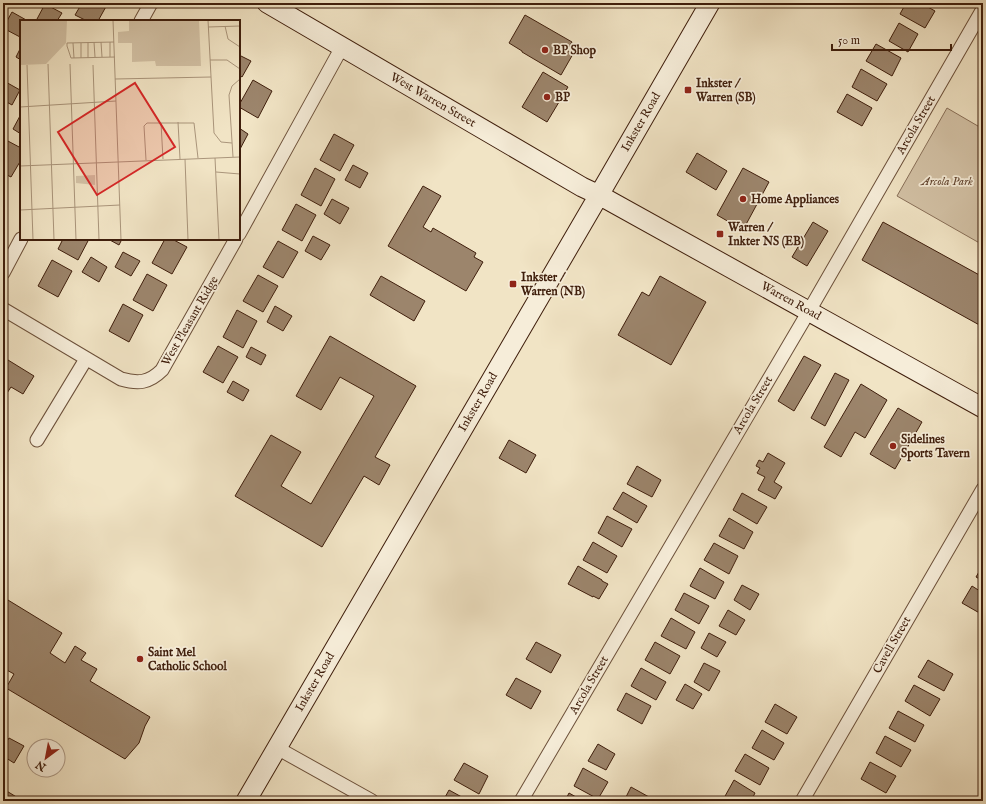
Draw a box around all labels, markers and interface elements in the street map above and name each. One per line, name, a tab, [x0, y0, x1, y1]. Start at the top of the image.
inset map	[20, 20, 240, 240]
scale bar	[832, 26, 951, 52]
text: 50 m	[838, 33, 860, 48]
place label: BP Shop	[553, 43, 596, 59]
marker: BP Shop	[540, 45, 550, 55]
street label: West Warren Street	[388, 69, 478, 131]
place label: Inkster / Warren (SB)	[695, 76, 755, 105]
marker: Inkster / Warren (SB)	[683, 85, 693, 95]
street label: Inkster Road	[618, 89, 664, 154]
place label: BP	[555, 90, 570, 105]
marker: BP	[542, 92, 552, 102]
street label: Arcola Street	[893, 93, 939, 158]
park label: Arcola Park	[919, 174, 973, 189]
place label: Home Appliances	[751, 192, 840, 208]
marker: Home Appliances	[738, 194, 748, 204]
place label: Warren / Inkter NS (EB)	[727, 220, 804, 249]
marker: Warren / Inkter NS (EB)	[715, 229, 725, 239]
place label: Inkster / Warren (NB)	[520, 270, 585, 299]
street label: West Pleasant Ridge	[158, 273, 222, 369]
street label: Warren Road	[758, 278, 824, 324]
marker: Inkster / Warren (NB)	[508, 279, 518, 289]
street label: Inkster Road	[455, 369, 501, 434]
street label: Arcola Street	[729, 373, 776, 438]
place label: Sidelines Sports Tavern	[901, 432, 971, 462]
marker: Sidelines Sports Tavern	[888, 441, 898, 451]
street label: Cavell Street	[870, 614, 914, 676]
place label: Saint Mel Catholic School	[148, 645, 227, 674]
street label: Inkster Road	[292, 649, 338, 714]
street label: Arcola Street	[566, 653, 612, 718]
marker: Saint Mel Catholic School	[135, 654, 145, 664]
north arrow	[26, 738, 66, 778]
text: N	[33, 757, 50, 775]

